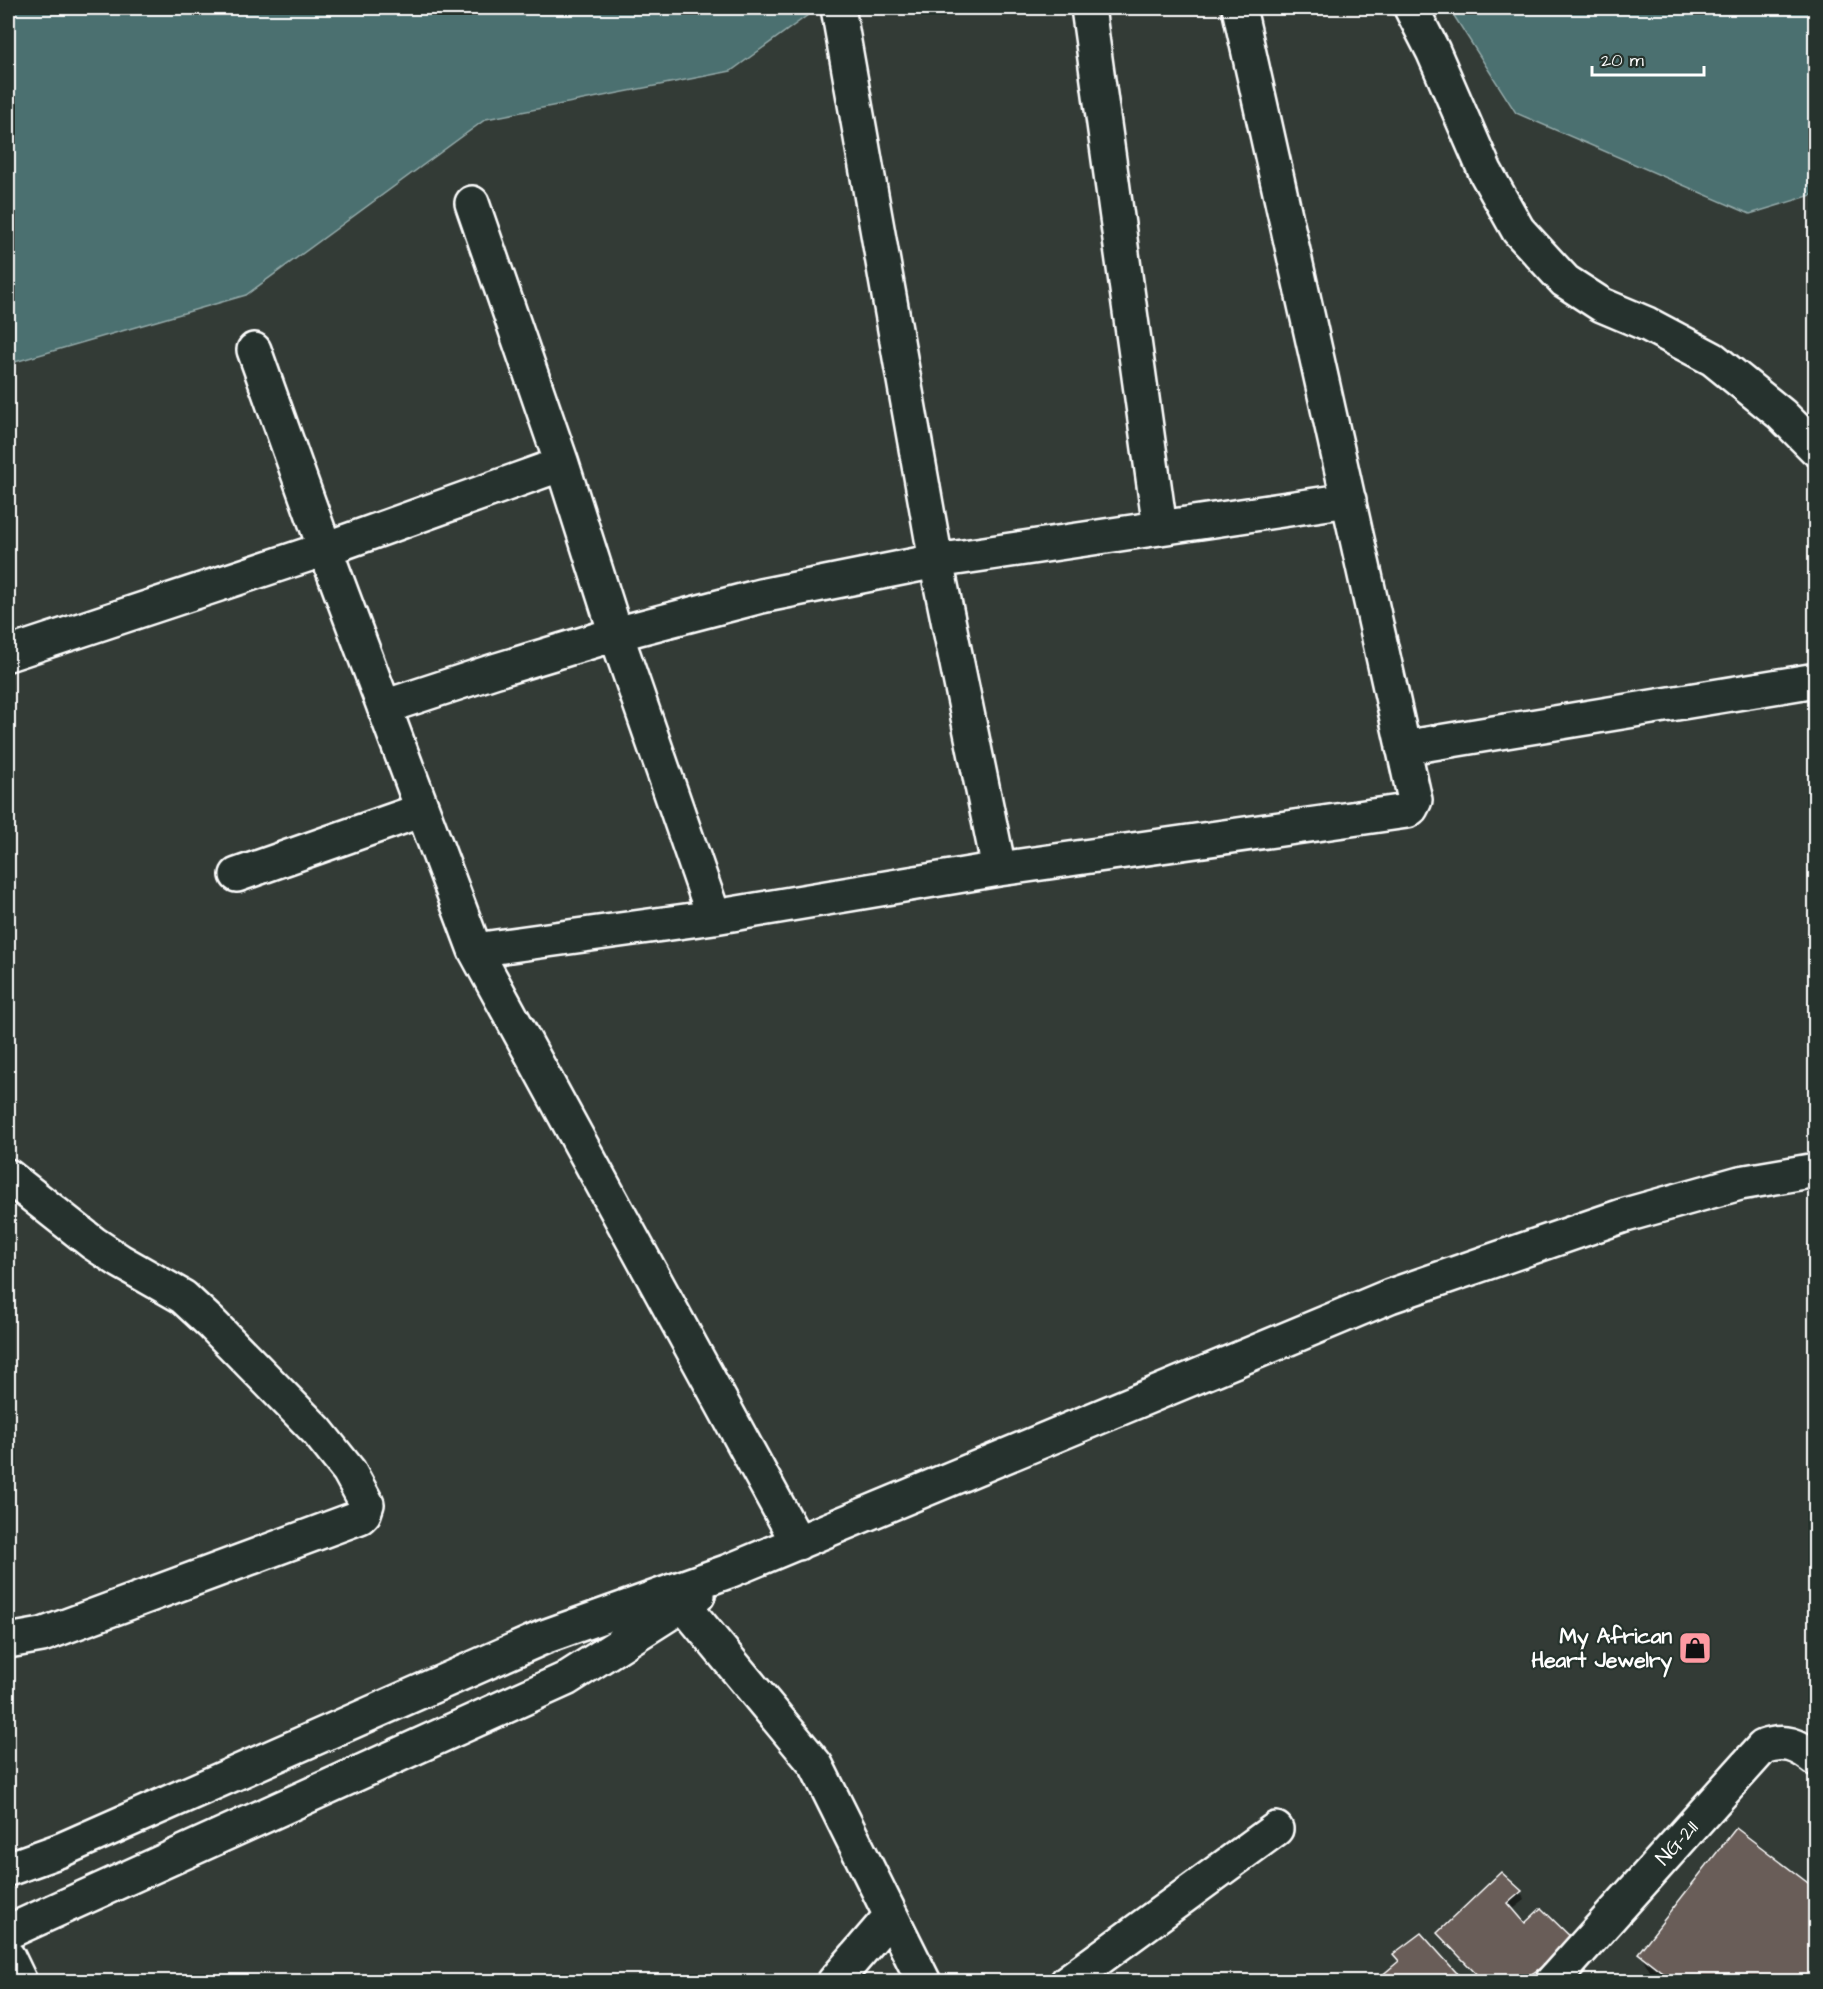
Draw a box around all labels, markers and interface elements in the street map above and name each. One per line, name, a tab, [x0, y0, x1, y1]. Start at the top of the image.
scale bar	[1592, 39, 1704, 77]
text: 20 m	[1601, 48, 1644, 73]
place label: My African Heart Jewelry	[1532, 1622, 1672, 1678]
shop icon: My African Heart Jewelry	[1677, 1630, 1713, 1666]
street label: NG-211	[1649, 1814, 1705, 1872]

